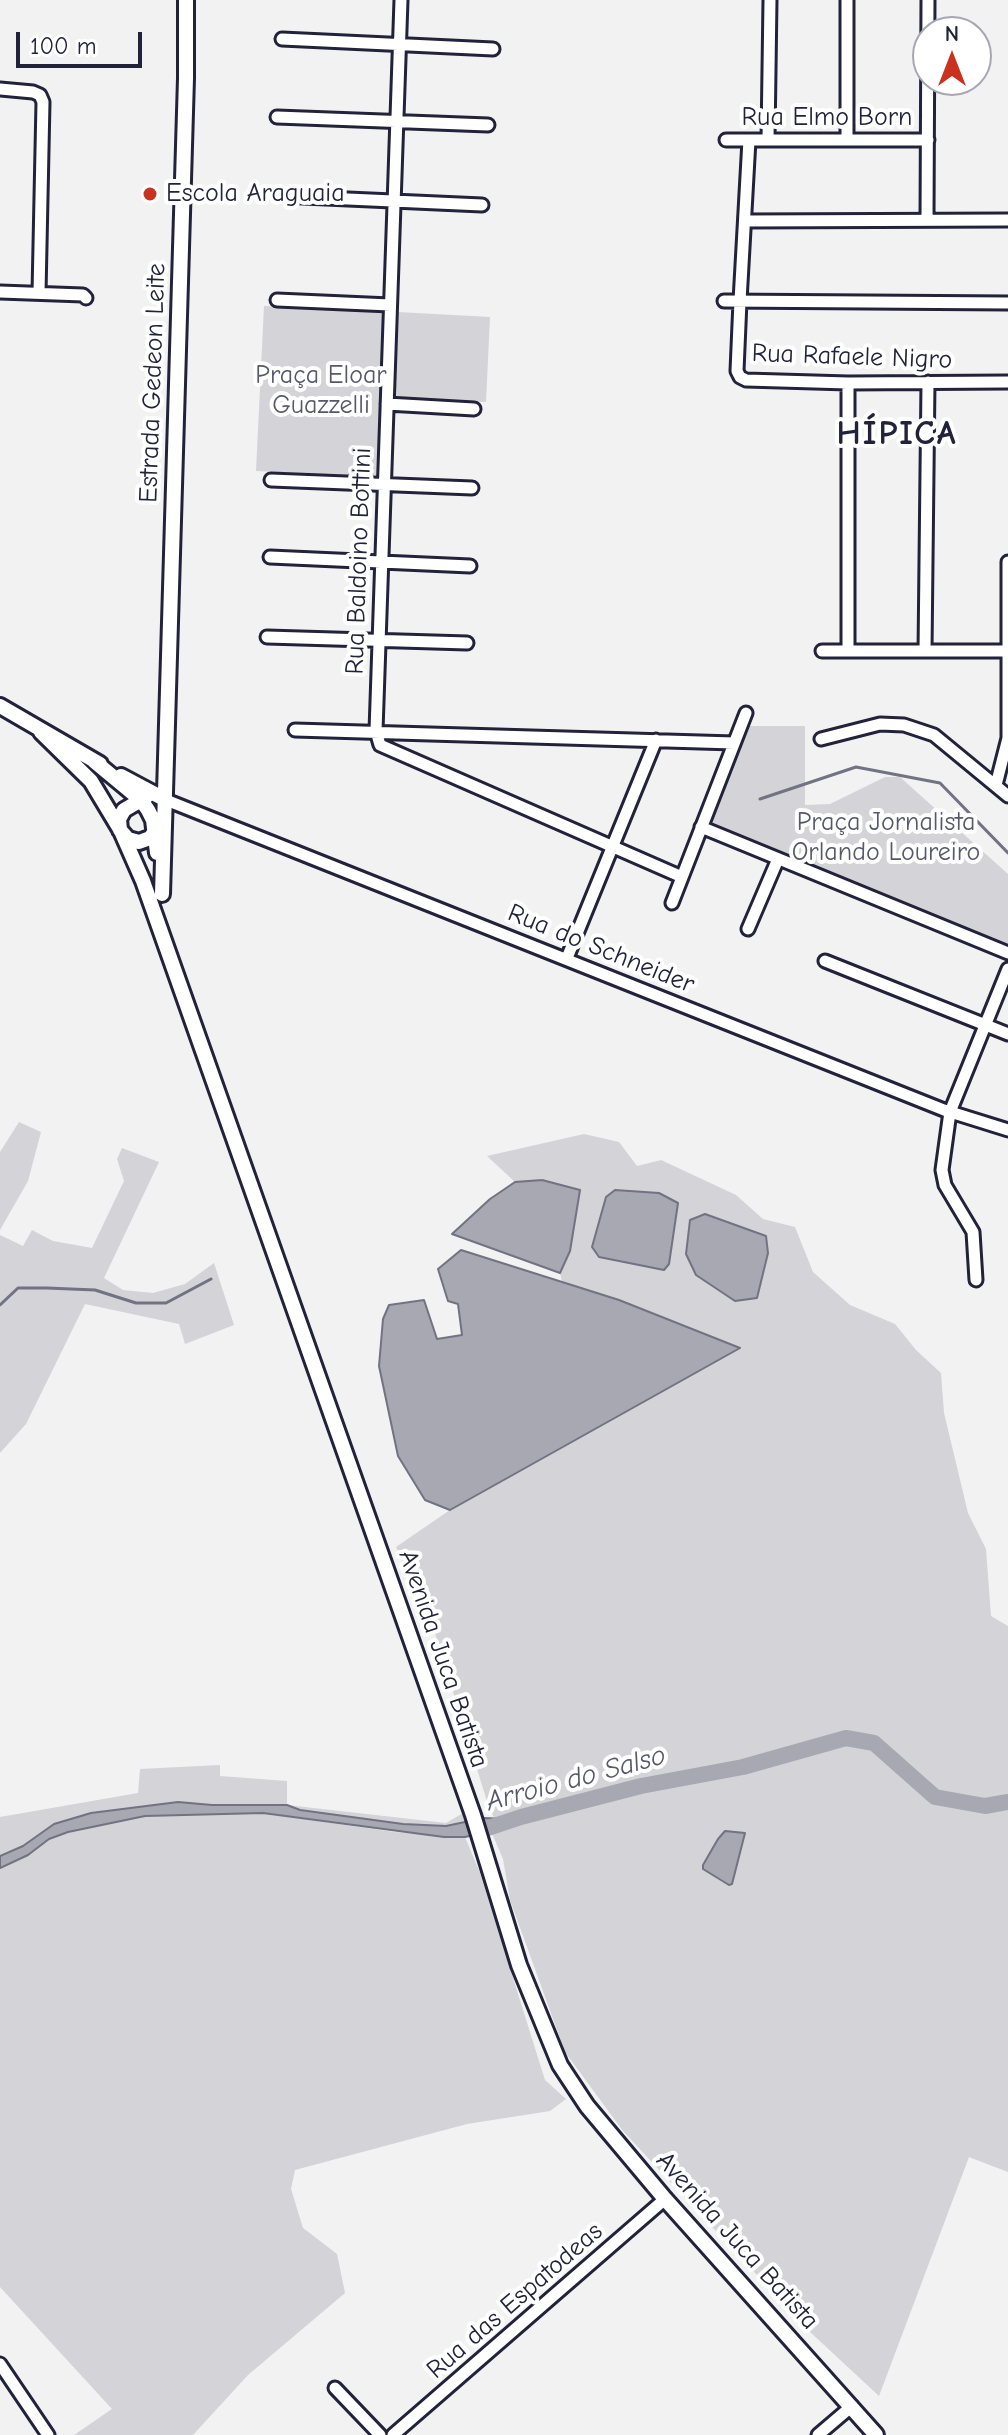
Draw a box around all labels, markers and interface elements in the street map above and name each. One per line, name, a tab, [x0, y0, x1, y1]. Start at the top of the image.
scale bar	[20, 16, 146, 66]
north arrow	[912, 16, 992, 96]
text: N	[945, 21, 959, 47]
text: 100 m	[30, 32, 97, 60]
street label: Rua Elmo Born	[742, 102, 912, 134]
place label: Escola Araguaia	[166, 178, 345, 210]
marker: Escola Araguaia	[141, 185, 159, 203]
street label: Estrada Gedeon Leite	[133, 263, 173, 503]
street label: Rua Rafaele Nigro	[751, 338, 953, 376]
park label: Praça Eloar Guazzelli	[255, 360, 387, 422]
district label: HÍPICA	[837, 414, 957, 454]
street label: Rua Baldoino Bottini	[339, 447, 379, 675]
park label: Praça Jornalista Orlando Loureiro	[792, 807, 980, 868]
street label: Rua do Schneider	[503, 897, 699, 1001]
street label: Avenida Juca Batista	[391, 1546, 495, 1772]
water label: Arroio do Salso	[483, 1739, 669, 1819]
street label: Avenida Juca Batista	[649, 2146, 825, 2336]
street label: Rua das Espatodeas	[421, 2216, 609, 2386]

